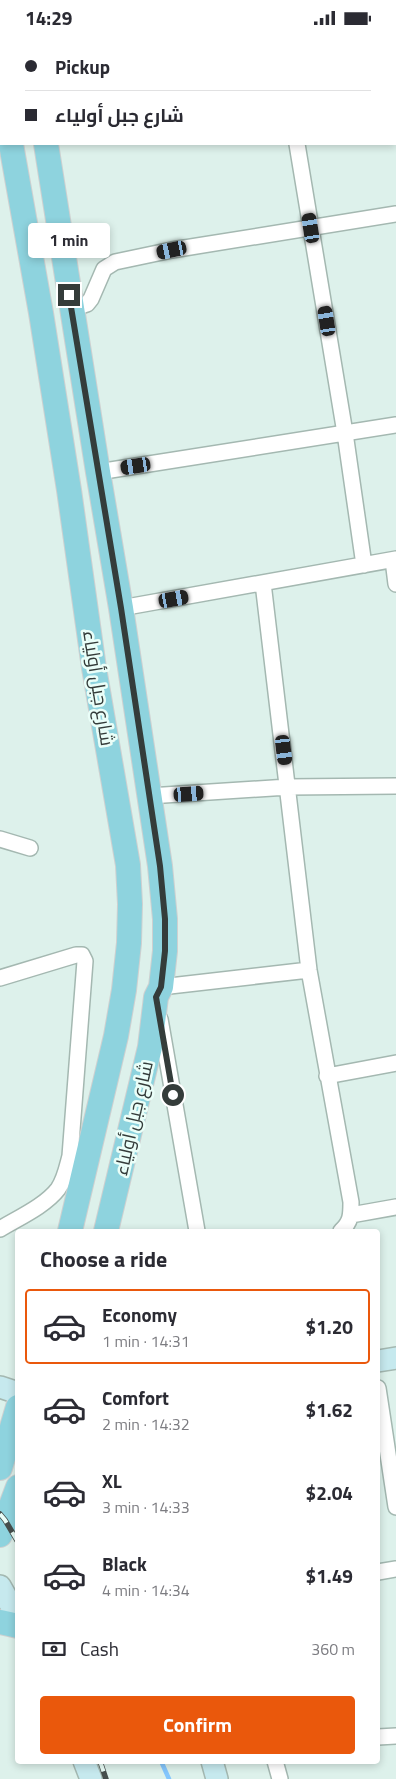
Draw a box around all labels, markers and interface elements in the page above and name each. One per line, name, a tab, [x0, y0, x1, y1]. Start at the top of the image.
text: 14:29	[25, 3, 72, 32]
text: Pickup	[55, 52, 110, 81]
text: شارع جبل أولياء	[55, 100, 184, 129]
car	[301, 212, 320, 244]
callout: 1 min	[28, 223, 110, 257]
text: 1 min	[50, 228, 88, 252]
car	[155, 240, 188, 260]
route end	[58, 284, 80, 306]
car	[317, 305, 336, 337]
car	[120, 456, 151, 476]
car	[157, 589, 190, 609]
street label: شارع جبل أولياء	[76, 628, 123, 748]
car	[274, 734, 293, 766]
car	[173, 785, 204, 803]
street label: شارع جبل أولياء	[105, 1058, 160, 1178]
route start	[162, 1084, 184, 1106]
text: Choose a ride	[40, 1242, 167, 1276]
text: Economy	[102, 1300, 177, 1329]
icon: car	[42, 1304, 87, 1349]
text: $1.20	[306, 1312, 353, 1341]
text: 1 min · 14:31	[102, 1329, 190, 1353]
text: Comfort	[102, 1383, 169, 1412]
icon: car	[42, 1387, 87, 1432]
text: $1.62	[306, 1395, 353, 1424]
text: 2 min · 14:32	[102, 1412, 190, 1436]
text: XL	[102, 1466, 122, 1495]
icon: car	[42, 1470, 87, 1515]
text: $2.04	[306, 1478, 353, 1507]
text: 3 min · 14:33	[102, 1495, 190, 1519]
text: Black	[102, 1549, 147, 1578]
icon: car	[42, 1553, 87, 1598]
text: $1.49	[306, 1561, 353, 1590]
text: 4 min · 14:34	[102, 1578, 190, 1602]
text: Cash	[80, 1634, 119, 1663]
icon: cash	[40, 1635, 68, 1663]
text: 360 m	[311, 1637, 355, 1661]
button: Confirm	[40, 1696, 355, 1754]

